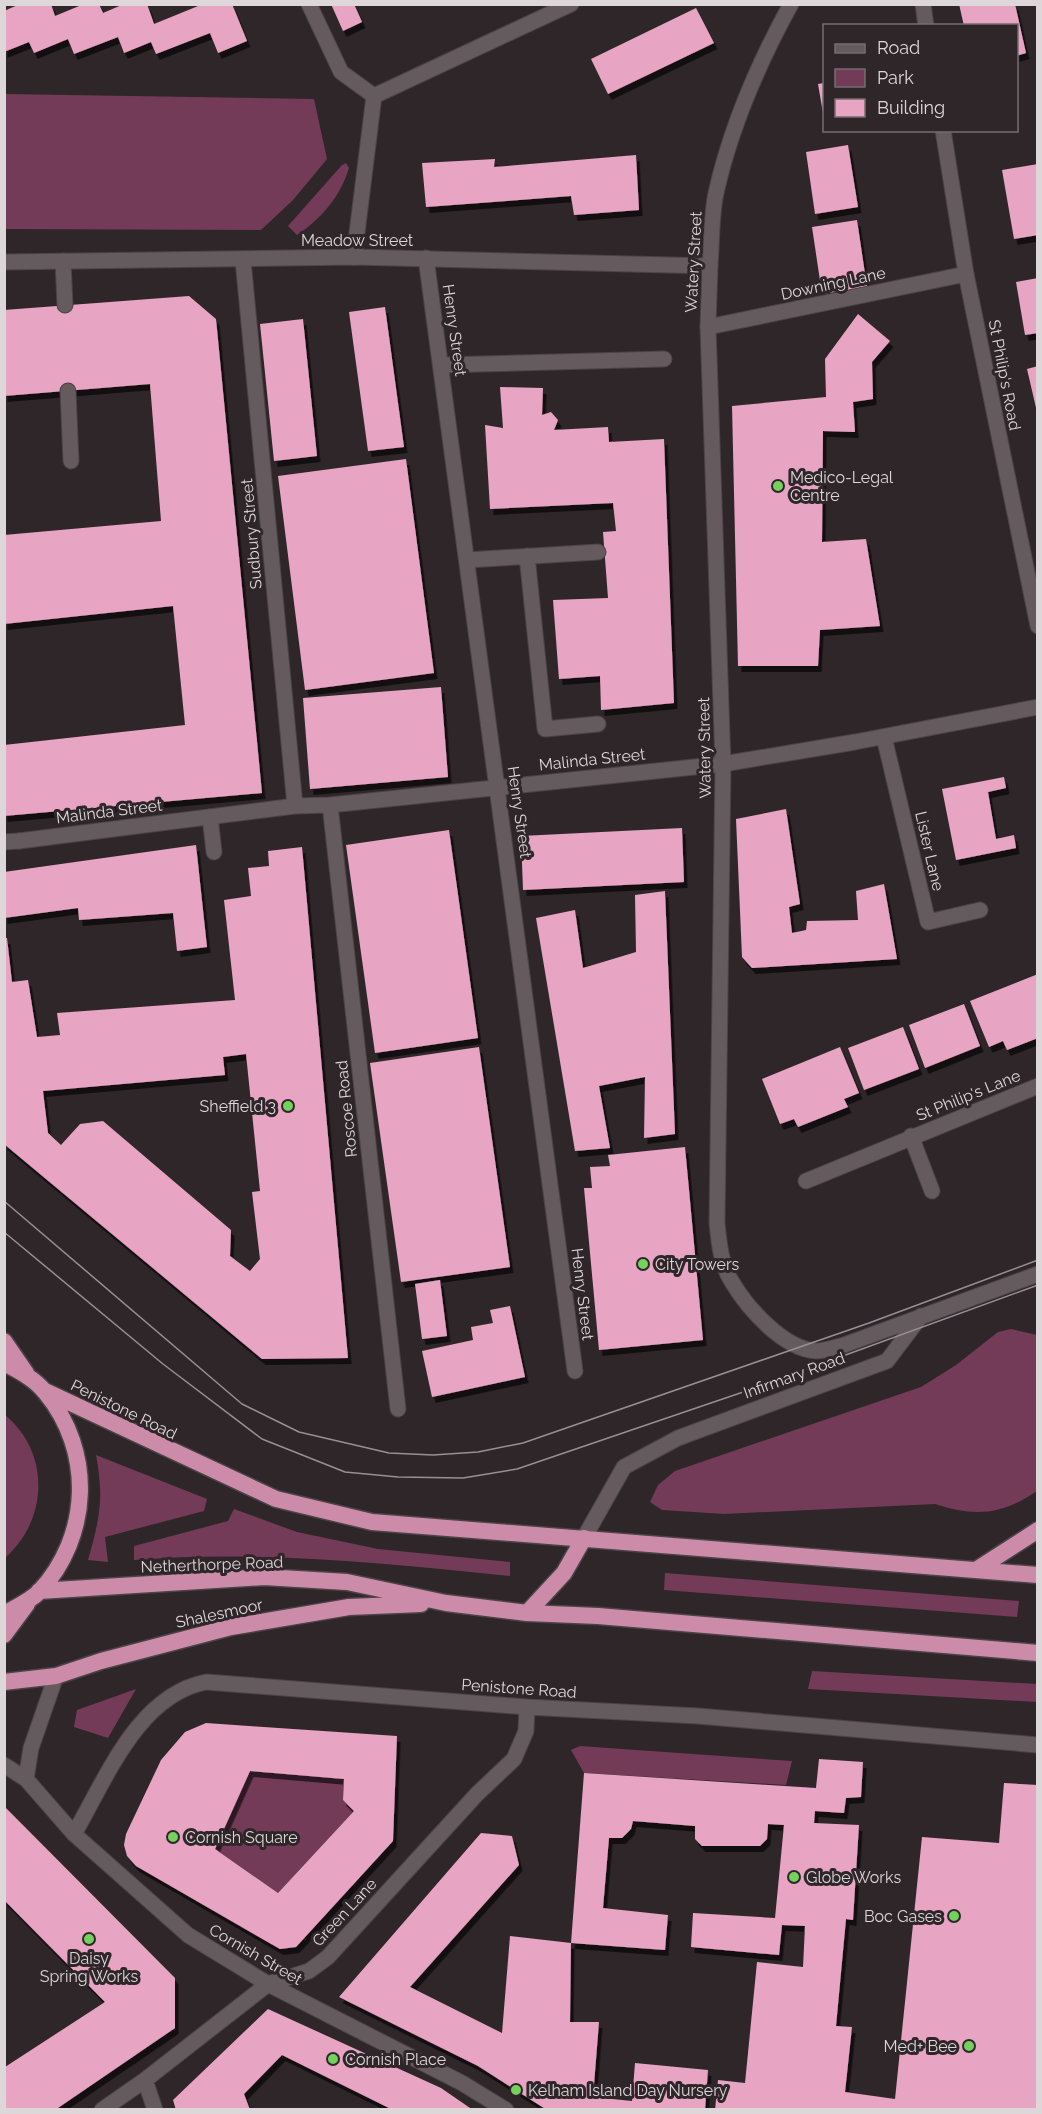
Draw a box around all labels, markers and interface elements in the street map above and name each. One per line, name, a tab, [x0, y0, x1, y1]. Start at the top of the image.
legend	[823, 24, 1018, 132]
text: Road	[877, 37, 920, 58]
text: Park	[877, 67, 914, 88]
text: Building	[877, 97, 945, 118]
street label: Watery Street	[681, 210, 706, 313]
street label: Meadow Street	[301, 231, 414, 250]
street label: Downing Lane	[779, 263, 887, 304]
street label: Henry Street	[439, 283, 470, 378]
street label: St Philip's Road	[984, 318, 1025, 432]
place label: Medico-Legal Centre	[790, 468, 894, 505]
street label: Sudbury Street	[237, 477, 266, 590]
marker: Medico-Legal Centre	[771, 479, 785, 493]
street label: Watery Street	[694, 696, 715, 799]
street label: Malinda Street	[538, 744, 647, 775]
street label: Henry Street	[504, 765, 535, 860]
street label: Malinda Street	[55, 795, 164, 827]
street label: Lister Lane	[911, 809, 948, 893]
street label: Roscoe Road	[332, 1059, 361, 1158]
street label: St Philip's Lane	[913, 1066, 1023, 1125]
place label: Sheffield 3	[200, 1097, 276, 1116]
marker: Sheffield 3	[281, 1099, 295, 1113]
street label: Henry Street	[567, 1247, 598, 1342]
place label: City Towers	[655, 1255, 740, 1274]
marker: City Towers	[636, 1257, 650, 1271]
street label: Infirmary Road	[741, 1348, 848, 1403]
street label: Penistone Road	[68, 1376, 180, 1443]
street label: Netherthorpe Road	[140, 1553, 284, 1576]
street label: Shalesmoor	[174, 1595, 265, 1632]
street label: Penistone Road	[461, 1675, 577, 1702]
place label: Cornish Square	[185, 1828, 298, 1847]
marker: Cornish Square	[166, 1830, 180, 1844]
place label: Globe Works	[806, 1868, 901, 1887]
marker: Globe Works	[787, 1870, 801, 1884]
street label: Green Lane	[308, 1874, 381, 1950]
place label: Boc Gases	[864, 1907, 942, 1926]
marker: Boc Gases	[947, 1909, 961, 1923]
street label: Cornish Street	[206, 1920, 306, 1989]
marker: Daisy Spring Works	[82, 1932, 96, 1946]
place label: Daisy Spring Works	[40, 1949, 138, 1986]
place label: Med+ Bee	[884, 2037, 957, 2056]
marker: Med+ Bee	[962, 2039, 976, 2053]
place label: Cornish Place	[345, 2050, 446, 2069]
marker: Cornish Place	[326, 2052, 340, 2066]
place label: Kelham Island Day Nursery	[528, 2081, 728, 2100]
marker: Kelham Island Day Nursery	[509, 2083, 523, 2097]

